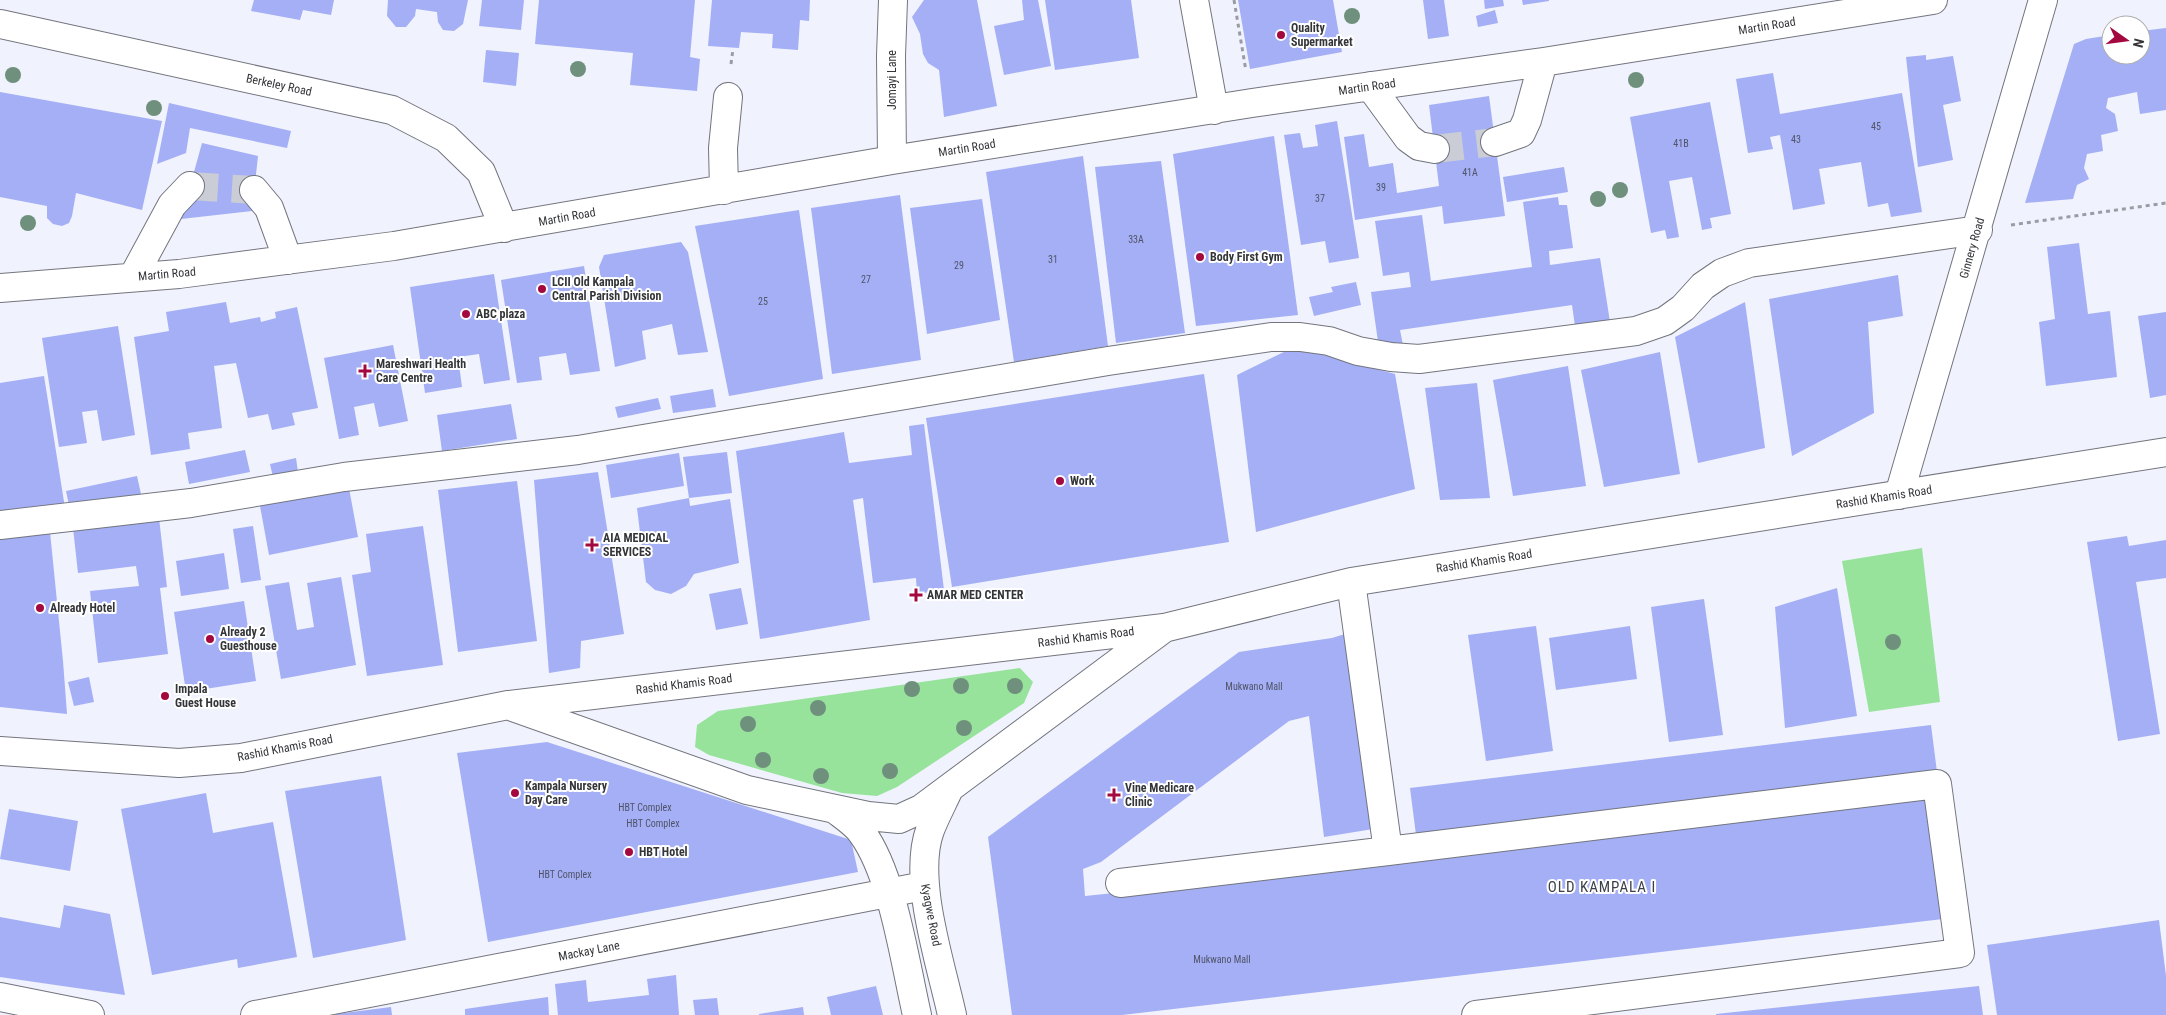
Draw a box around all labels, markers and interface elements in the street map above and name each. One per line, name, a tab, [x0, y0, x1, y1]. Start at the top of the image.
street label: Martin Road	[1737, 15, 1797, 37]
north arrow	[2101, 15, 2151, 65]
place label: Quality Supermarket	[1291, 21, 1353, 49]
marker: Quality Supermarket	[1275, 29, 1287, 41]
text: N	[2130, 37, 2147, 49]
street label: Jomayi Lane	[885, 50, 899, 110]
street label: Berkeley Road	[245, 71, 313, 99]
street label: Martin Road	[1337, 76, 1397, 98]
house number: 45	[1871, 121, 1881, 132]
house number: 43	[1791, 134, 1801, 145]
street label: Martin Road	[937, 137, 997, 159]
house number: 41B	[1673, 138, 1689, 149]
house number: 41A	[1462, 167, 1478, 178]
house number: 39	[1376, 182, 1386, 193]
house number: 37	[1315, 193, 1325, 204]
street label: Martin Road	[537, 205, 597, 229]
street label: Ginnery Road	[1957, 216, 1987, 280]
house number: 33A	[1128, 234, 1144, 245]
place label: Body First Gym	[1210, 250, 1283, 264]
marker: Body First Gym	[1194, 251, 1206, 263]
house number: 31	[1048, 254, 1058, 265]
house number: 29	[954, 260, 964, 271]
street label: Martin Road	[138, 265, 196, 283]
house number: 27	[861, 274, 871, 285]
place label: LCII Old Kampala Central Parish Division	[552, 275, 662, 303]
marker: LCII Old Kampala Central Parish Division	[536, 283, 548, 295]
house number: 25	[758, 296, 768, 307]
place label: ABC plaza	[476, 307, 526, 321]
marker: ABC plaza	[460, 308, 472, 320]
place label: Mareshwari Health Care Centre	[376, 357, 466, 385]
marker: Mareshwari Health Care Centre	[358, 364, 372, 378]
place label: Work	[1070, 474, 1095, 488]
marker: Work	[1054, 475, 1066, 487]
street label: Rashid Khamis Road	[1835, 482, 1933, 512]
place label: AIA MEDICAL SERVICES	[603, 531, 668, 559]
marker: AIA MEDICAL SERVICES	[585, 538, 599, 552]
street label: Rashid Khamis Road	[1435, 546, 1533, 576]
marker: AMAR MED CENTER	[909, 588, 923, 602]
place label: AMAR MED CENTER	[927, 588, 1024, 602]
place label: Already Hotel	[50, 601, 115, 615]
marker: Already Hotel	[34, 602, 46, 614]
street label: Rashid Khamis Road	[1037, 624, 1135, 650]
place label: Already 2 Guesthouse	[220, 625, 277, 653]
marker: Already 2 Guesthouse	[204, 633, 216, 645]
street label: Rashid Khamis Road	[635, 671, 733, 697]
house number: Mukwano Mall	[1225, 681, 1283, 692]
place label: Impala Guest House	[175, 682, 236, 710]
marker: Impala Guest House	[159, 690, 171, 702]
street label: Rashid Khamis Road	[236, 732, 334, 764]
place label: Kampala Nursery Day Care	[525, 779, 608, 807]
place label: Vine Medicare Clinic	[1125, 781, 1194, 809]
marker: Kampala Nursery Day Care	[509, 787, 521, 799]
marker: Vine Medicare Clinic	[1107, 788, 1121, 802]
house number: HBT Complex	[618, 802, 672, 813]
house number: HBT Complex	[626, 818, 680, 829]
place label: HBT Hotel	[639, 845, 688, 859]
marker: HBT Hotel	[623, 846, 635, 858]
house number: HBT Complex	[538, 869, 592, 880]
district label: OLD KAMPALA I	[1548, 878, 1656, 896]
street label: Kyagwe Road	[918, 883, 944, 947]
street label: Mackay Lane	[557, 938, 621, 964]
house number: Mukwano Mall	[1193, 954, 1251, 965]

